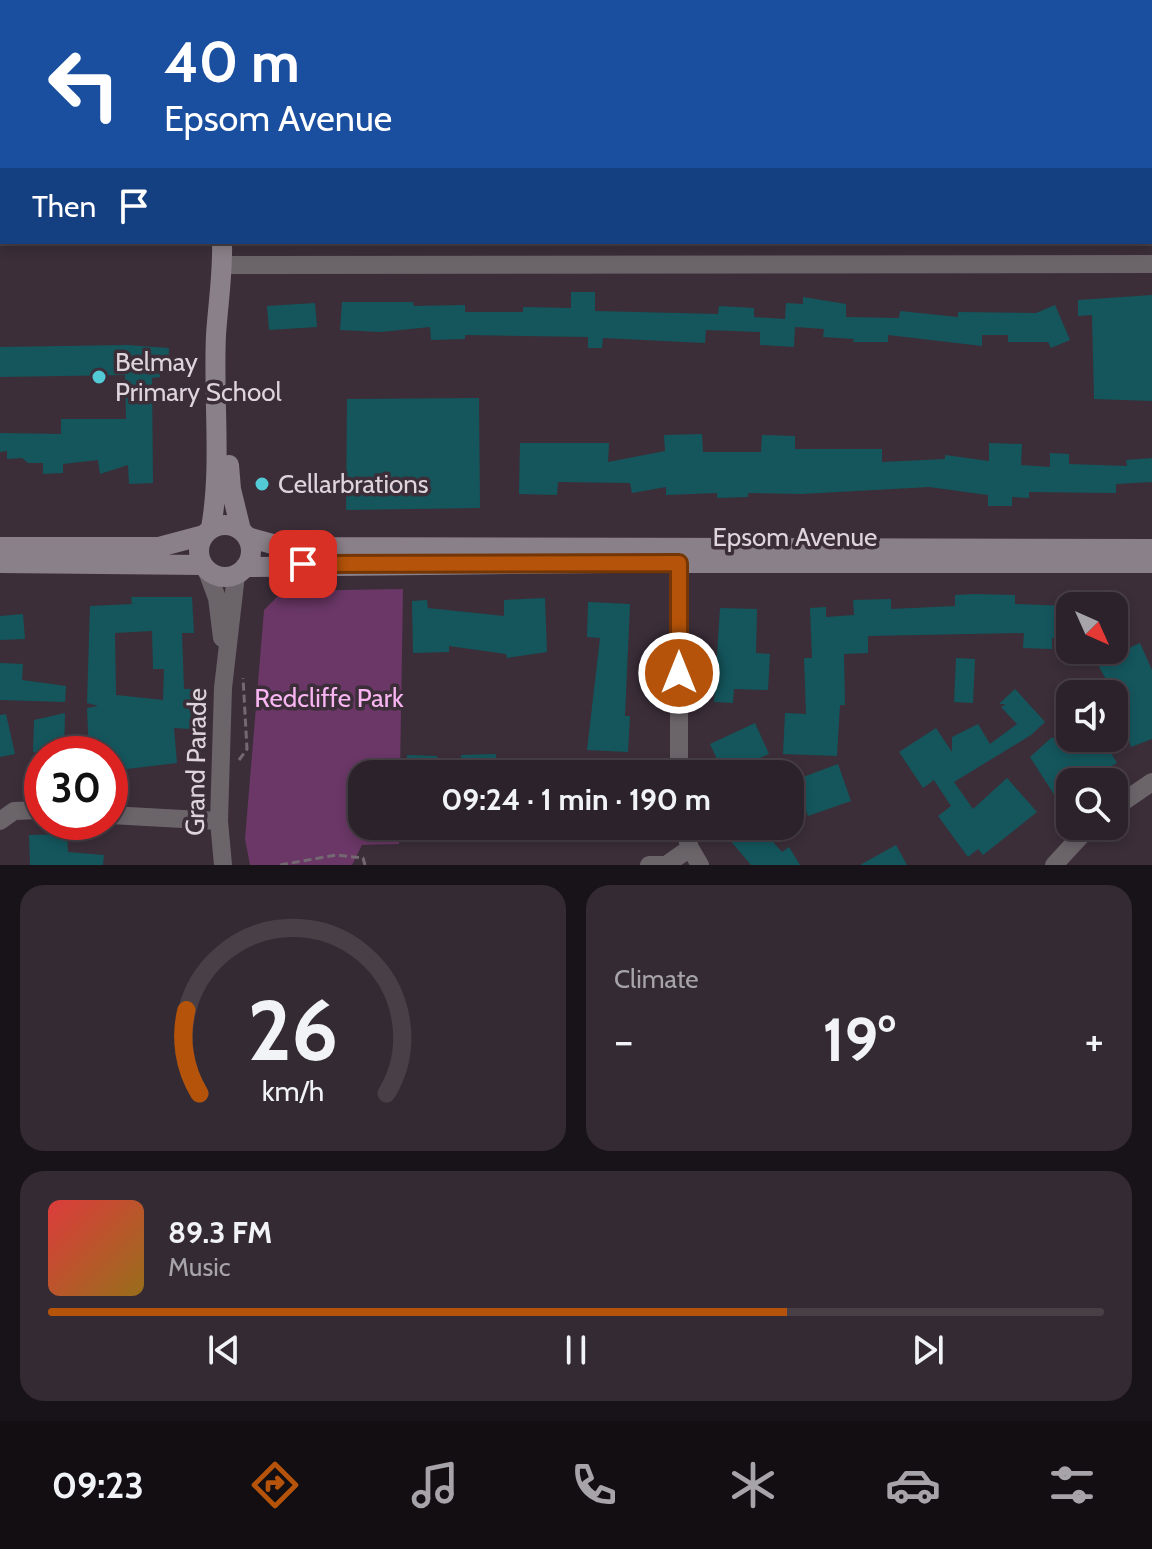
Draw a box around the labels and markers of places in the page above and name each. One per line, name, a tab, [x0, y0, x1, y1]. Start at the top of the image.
place label: Belmay Primary School	[115, 346, 282, 408]
marker: Belmay Primary School	[90, 368, 108, 386]
place label: Cellarbrations	[278, 468, 429, 500]
marker: Cellarbrations	[253, 475, 271, 493]
pin	[269, 530, 337, 598]

